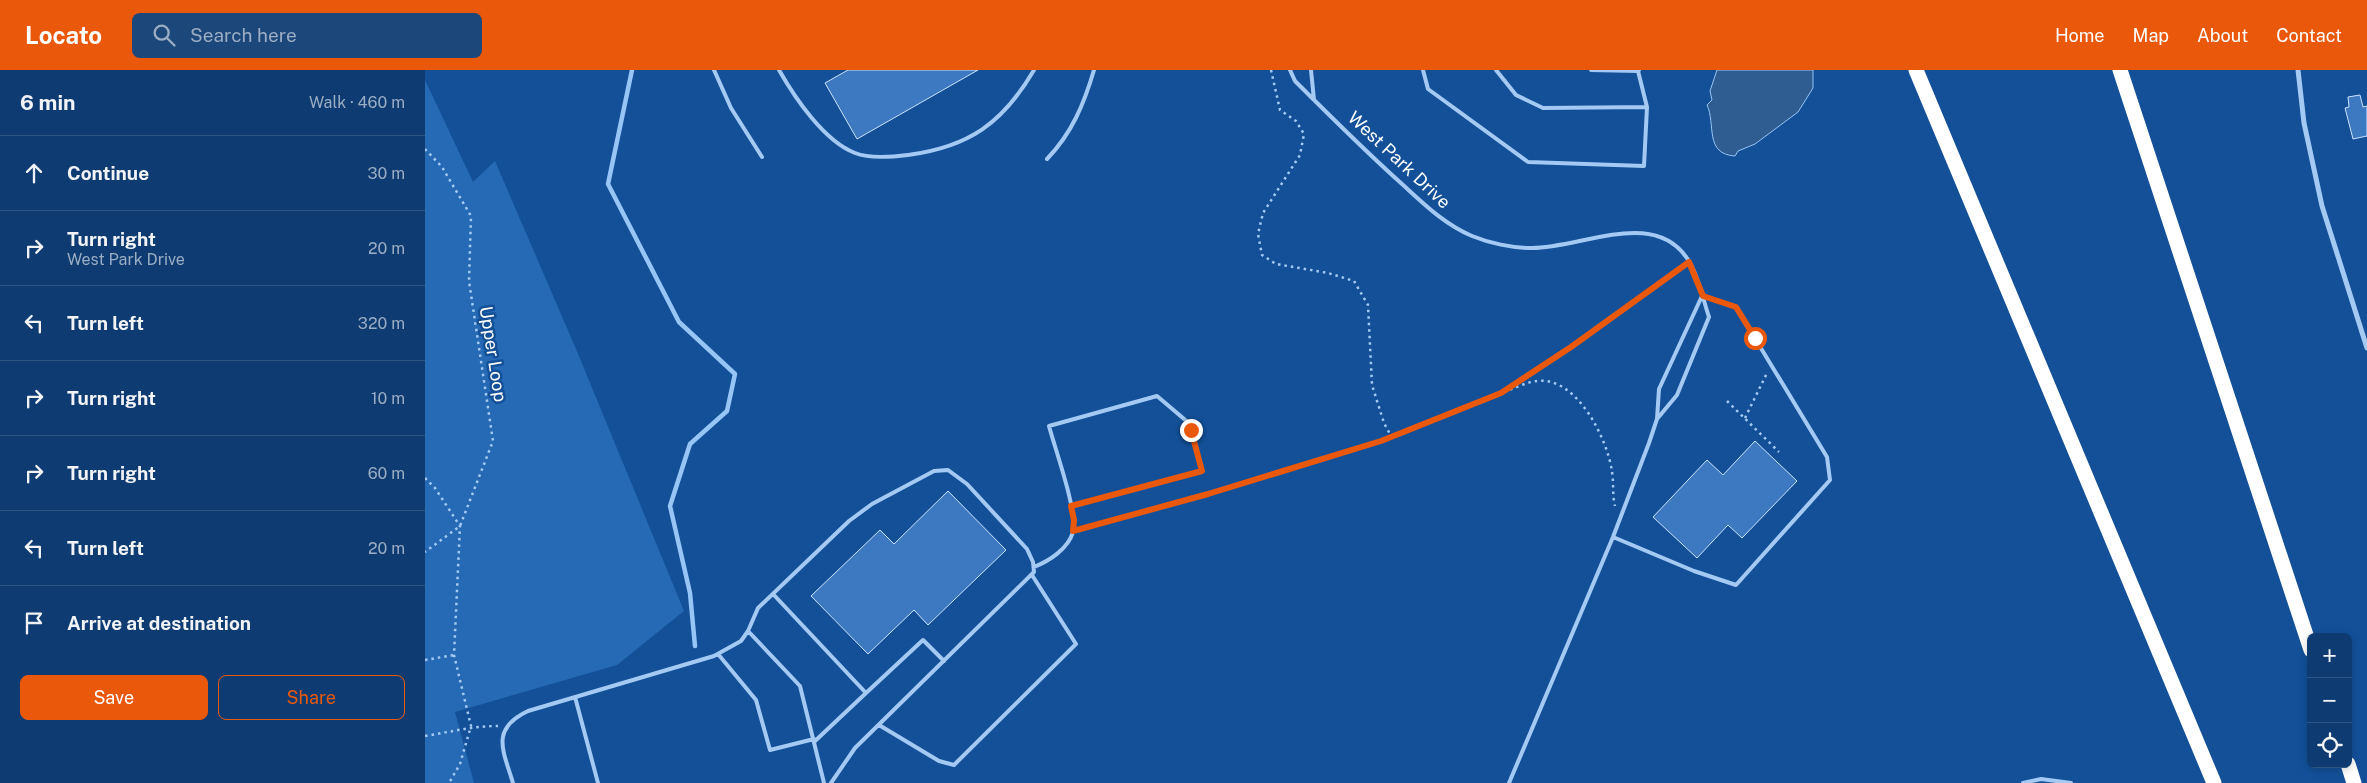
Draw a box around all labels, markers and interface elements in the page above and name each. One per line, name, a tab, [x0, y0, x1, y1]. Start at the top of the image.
search box	[132, 13, 482, 58]
text: Locato	[25, 21, 102, 49]
icon: search	[150, 21, 178, 49]
text: Search here	[190, 24, 297, 46]
text: Home	[2055, 25, 2105, 46]
text: Map	[2133, 25, 2169, 46]
text: About	[2197, 25, 2248, 46]
text: Contact	[2276, 25, 2342, 46]
text: 6 min	[20, 90, 76, 115]
text: Walk · 460 m	[309, 93, 405, 112]
street label: West Park Drive	[1344, 107, 1455, 213]
icon: ahead	[20, 159, 48, 187]
text: Continue	[67, 162, 149, 184]
text: 30 m	[368, 164, 405, 183]
text: Turn right	[67, 228, 156, 250]
icon: right	[20, 234, 48, 262]
text: 20 m	[368, 239, 405, 258]
text: West Park Drive	[67, 250, 185, 269]
street label: Upper Loop	[476, 304, 511, 403]
icon: left	[20, 309, 48, 337]
text: Turn left	[67, 312, 144, 334]
text: 320 m	[358, 314, 405, 333]
route start	[1744, 327, 1767, 350]
icon: right	[20, 384, 48, 412]
text: Turn right	[67, 387, 156, 409]
text: 10 m	[371, 389, 405, 408]
route end	[1180, 419, 1203, 442]
icon: right	[20, 459, 48, 487]
text: Turn right	[67, 462, 156, 484]
text: 60 m	[368, 464, 405, 483]
icon: left	[20, 534, 48, 562]
text: Turn left	[67, 537, 144, 559]
text: 20 m	[368, 539, 405, 558]
icon: arrive	[20, 609, 48, 637]
text: Arrive at destination	[67, 612, 251, 634]
map controls	[2307, 633, 2352, 768]
button: +	[2307, 633, 2352, 678]
button: Save	[20, 675, 208, 720]
button: Share	[218, 675, 405, 720]
button: −	[2307, 678, 2352, 723]
button: locate	[2307, 723, 2352, 768]

